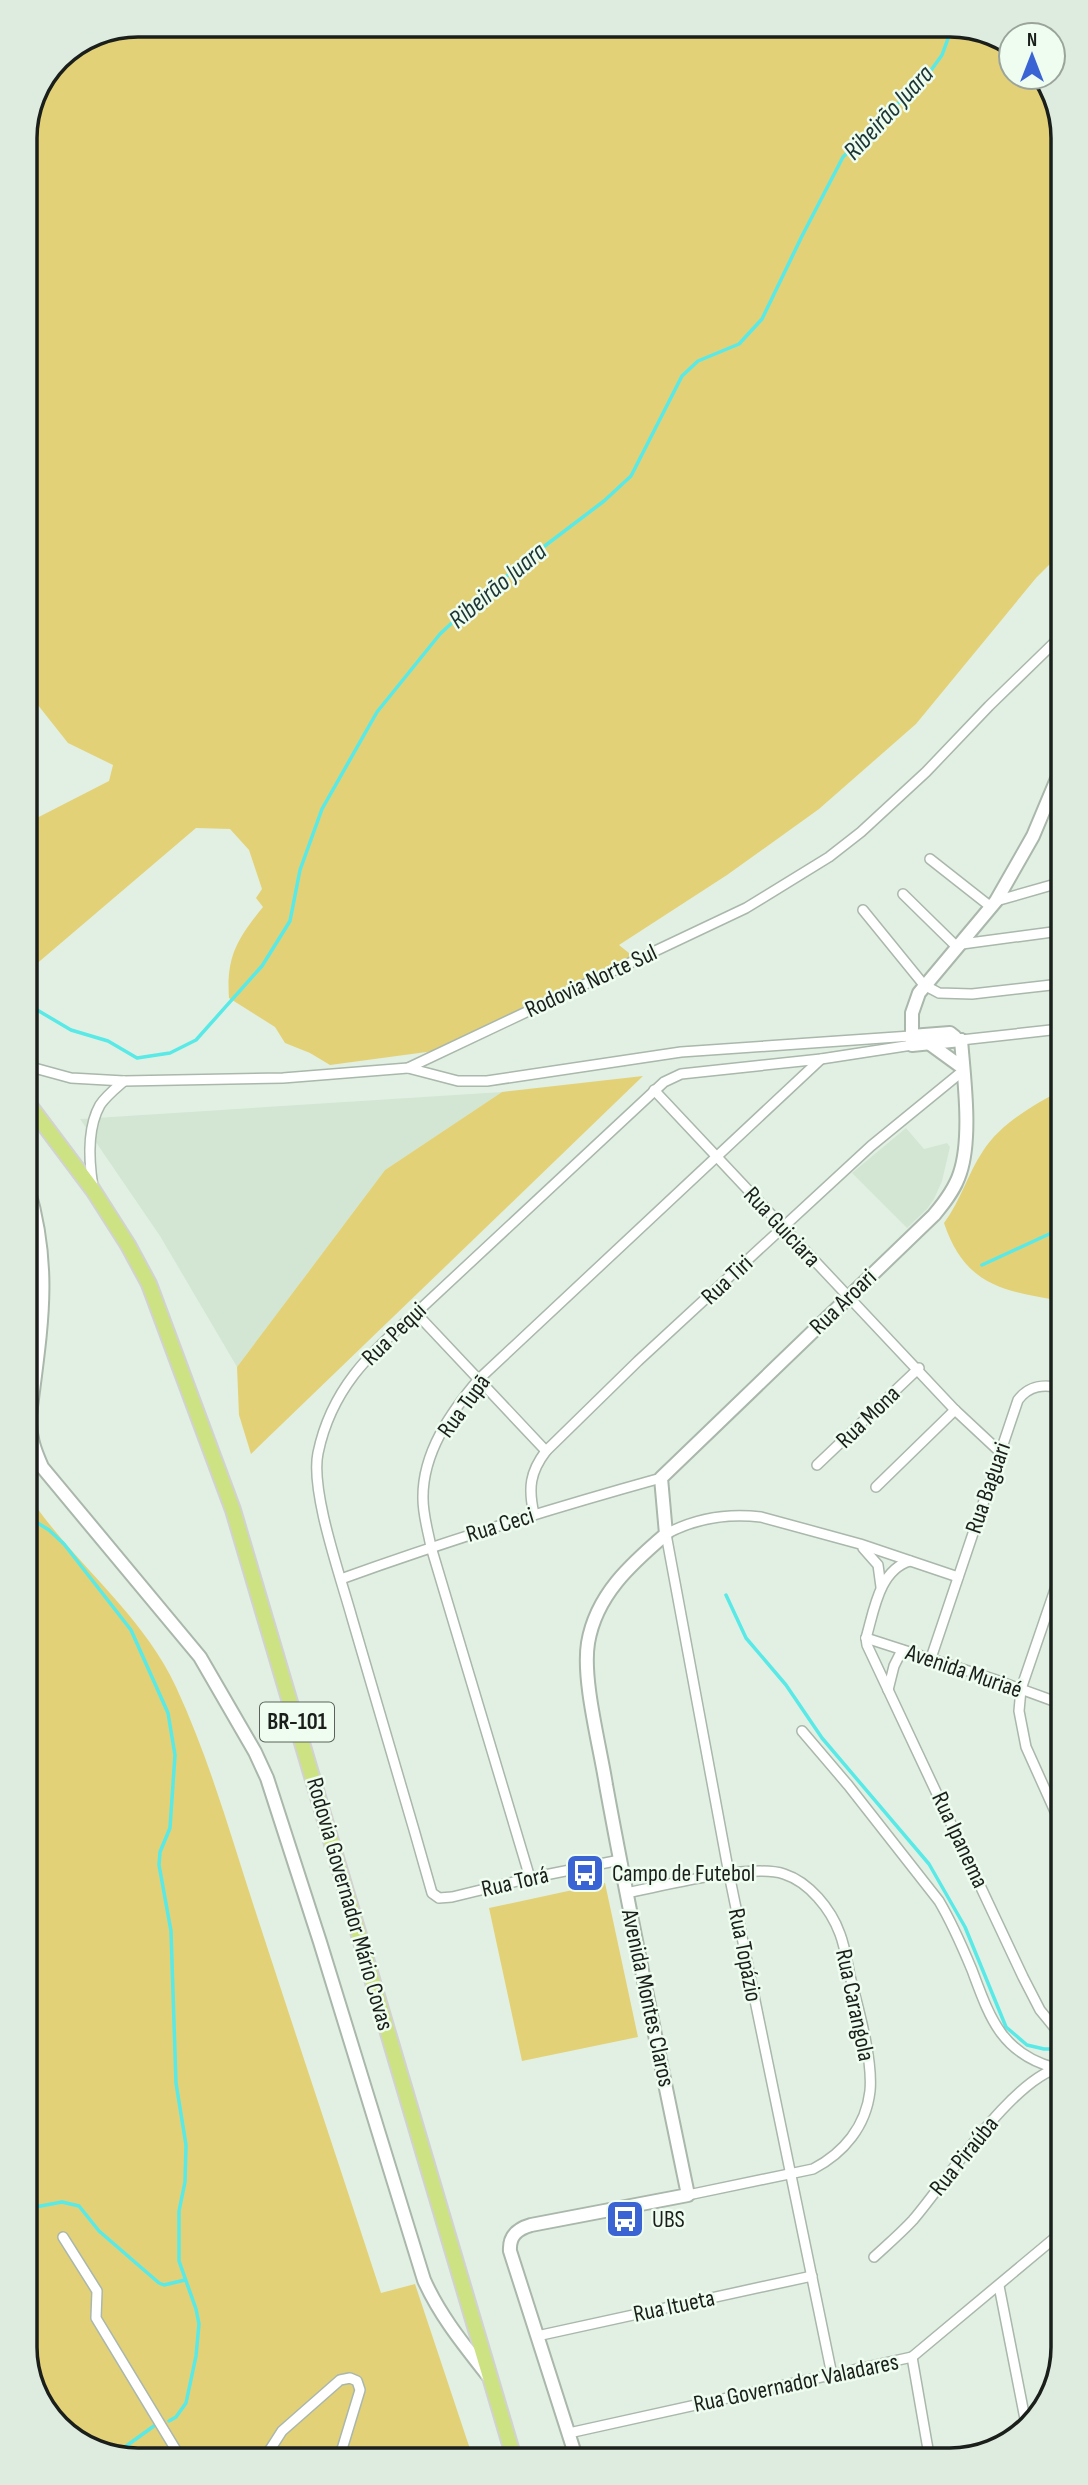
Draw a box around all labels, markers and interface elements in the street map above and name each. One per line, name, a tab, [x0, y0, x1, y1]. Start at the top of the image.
north arrow	[997, 21, 1067, 91]
text: N	[1027, 29, 1037, 52]
water label: Ribeirão Juara	[837, 59, 941, 167]
water label: Ribeirão Juara	[443, 536, 553, 636]
street label: Rodovia Norte Sul	[520, 938, 662, 1024]
street label: Rua Guiciara	[737, 1181, 827, 1273]
street label: Rua Tiri	[695, 1249, 759, 1311]
street label: Rua Aroari	[803, 1263, 883, 1341]
street label: Rua Pequi	[356, 1296, 432, 1372]
street label: Rua Tupã	[431, 1369, 497, 1443]
street label: Rua Mona	[830, 1380, 906, 1454]
street label: Rua Baguari	[959, 1439, 1017, 1537]
street label: Rua Ceci	[463, 1501, 537, 1549]
street label: Avenida Muriaé	[901, 1637, 1026, 1704]
road number: BR-101	[260, 1702, 334, 1742]
street label: Rodovia Governador Mário Covas	[300, 1774, 400, 2034]
street label: Rua Ipanema	[925, 1787, 995, 1893]
bus stop icon: Campo de Futebol	[564, 1852, 606, 1894]
place label: Campo de Futebol	[612, 1859, 755, 1888]
street label: Rua Torá	[479, 1860, 551, 1904]
street label: Avenida Montes Claros	[615, 1906, 681, 2089]
street label: Rua Topázio	[722, 1906, 768, 2004]
street label: Rua Carangola	[829, 1946, 881, 2064]
street label: Rua Piraúba	[923, 2110, 1005, 2202]
bus stop icon: UBS	[604, 2198, 646, 2240]
place label: UBS	[652, 2205, 685, 2234]
street label: Rua Itueta	[631, 2283, 717, 2329]
street label: Rua Governador Valadares	[691, 2347, 901, 2419]

